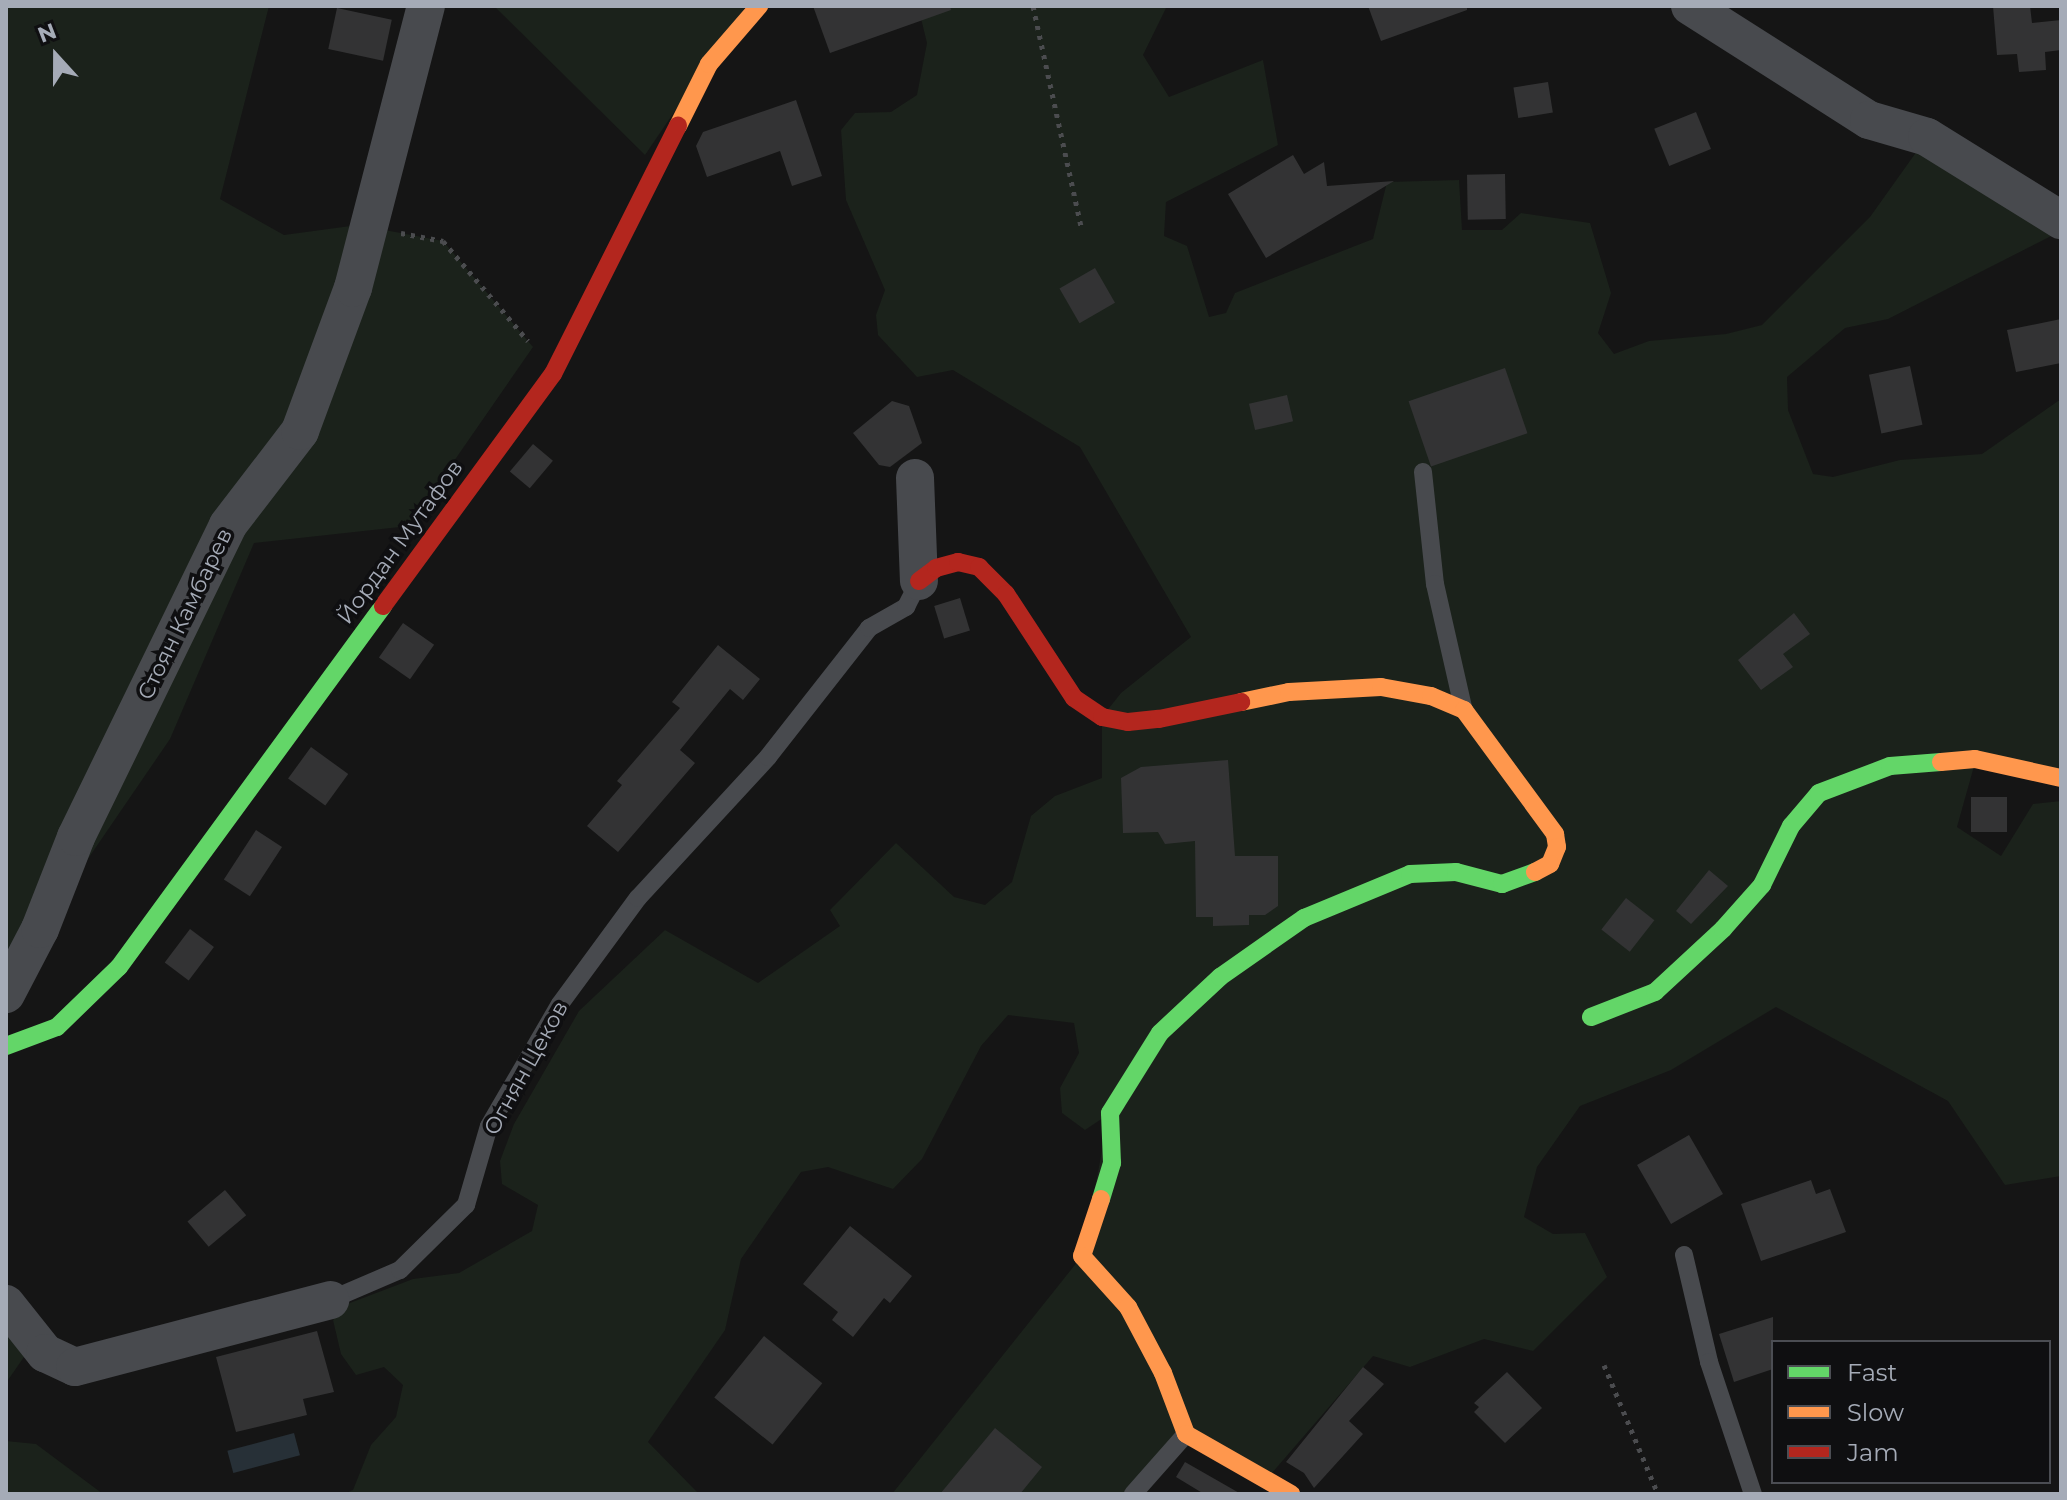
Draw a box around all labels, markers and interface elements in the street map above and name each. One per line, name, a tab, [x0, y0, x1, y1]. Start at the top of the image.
north arrow	[16, 16, 96, 96]
text: N	[34, 17, 60, 49]
street label: Йордан Мутафов	[332, 455, 468, 629]
street label: Стоян Камбарев	[132, 524, 238, 704]
street label: Огнян Цеков	[478, 996, 574, 1140]
legend	[1771, 1340, 2051, 1484]
text: Fast	[1847, 1358, 1897, 1387]
text: Slow	[1847, 1398, 1904, 1427]
text: Jam	[1847, 1438, 1899, 1467]

